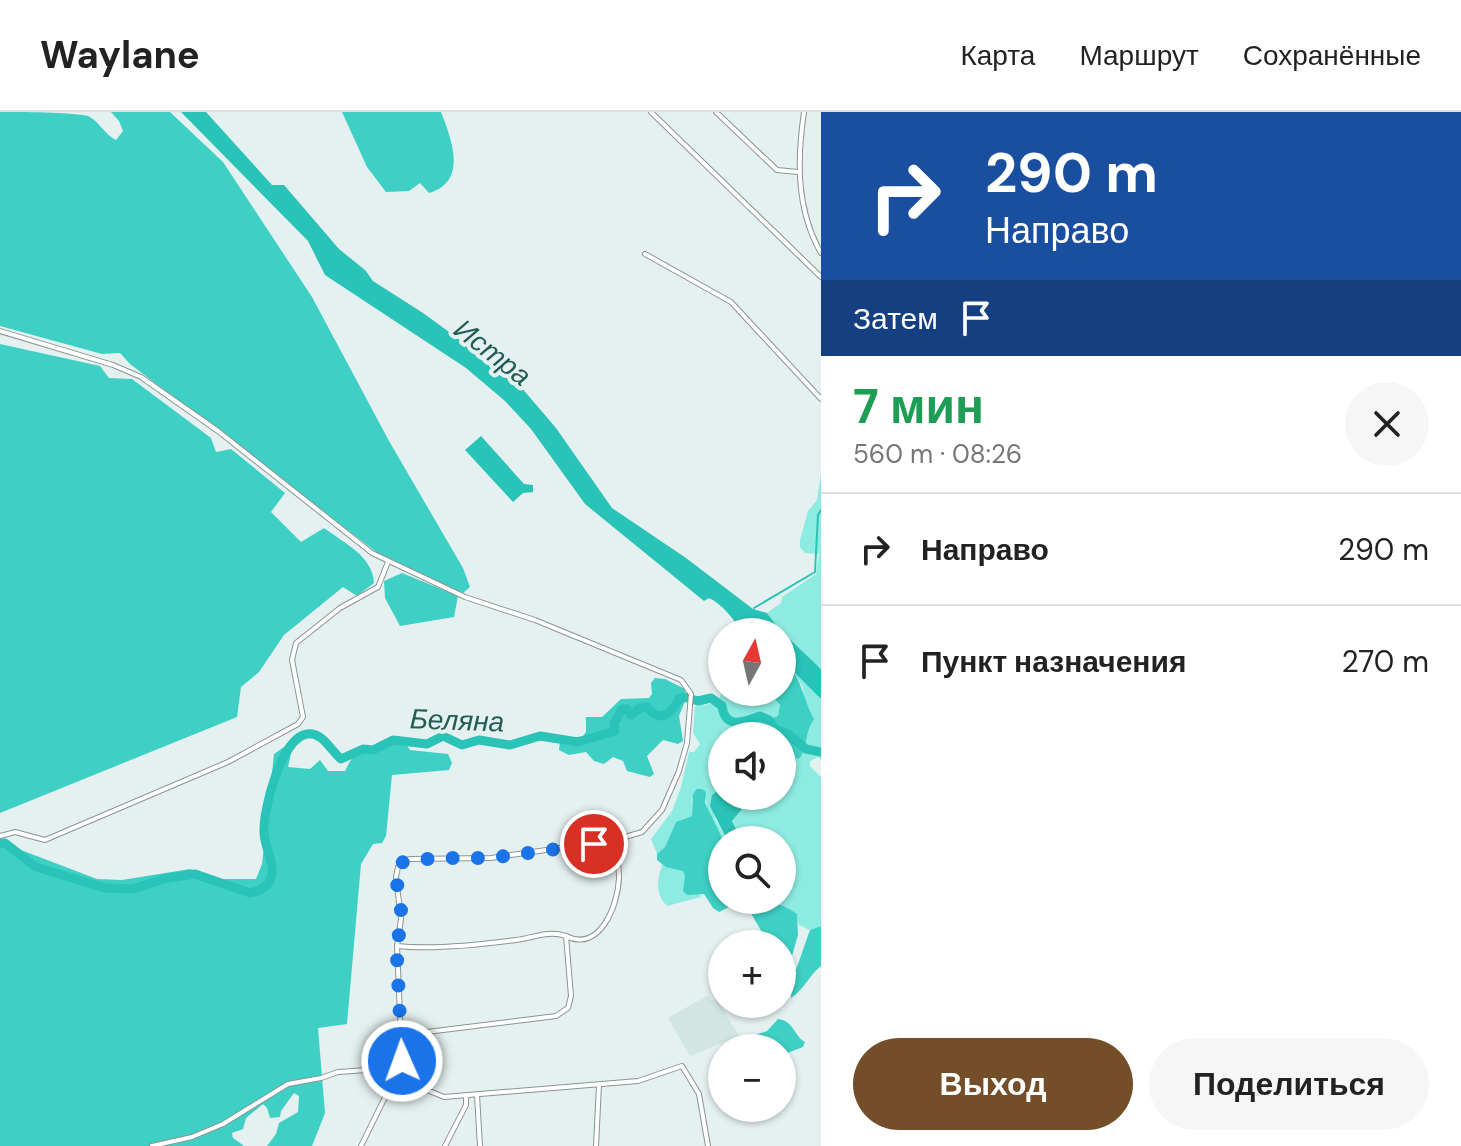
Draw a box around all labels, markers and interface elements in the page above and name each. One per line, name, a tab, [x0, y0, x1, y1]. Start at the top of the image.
text: Waylane	[40, 30, 200, 80]
text: Карта	[960, 37, 1035, 74]
text: Маршрут	[1079, 37, 1199, 74]
text: Сохранённые	[1243, 37, 1421, 74]
text: 290 m	[985, 136, 1158, 209]
icon: right	[853, 144, 957, 248]
text: Направо	[985, 207, 1129, 254]
icon: arrive	[954, 296, 998, 340]
text: Затем	[853, 299, 938, 338]
water label: Истра	[447, 311, 539, 394]
text: 7 мин	[853, 375, 984, 438]
button: close	[1345, 382, 1429, 466]
text: 560 m · 08:26	[853, 437, 1022, 471]
icon: right	[853, 527, 897, 571]
text: Направо	[921, 530, 1049, 569]
text: 290 m	[1338, 530, 1429, 569]
north arrow	[708, 618, 796, 706]
map controls	[708, 618, 796, 1122]
icon: arrive	[853, 639, 897, 683]
text: Пункт назначения	[921, 642, 1186, 681]
text: 270 m	[1341, 642, 1429, 681]
water label: Беляна	[409, 700, 505, 741]
button: sound	[708, 722, 796, 810]
pin	[560, 810, 628, 878]
icon: arrive	[572, 822, 616, 866]
button: search	[708, 826, 796, 914]
button: +	[708, 930, 796, 1018]
position arrow	[360, 1019, 444, 1103]
button: −	[708, 1034, 796, 1122]
button: Выход	[853, 1038, 1133, 1130]
button: Поделиться	[1149, 1038, 1429, 1130]

